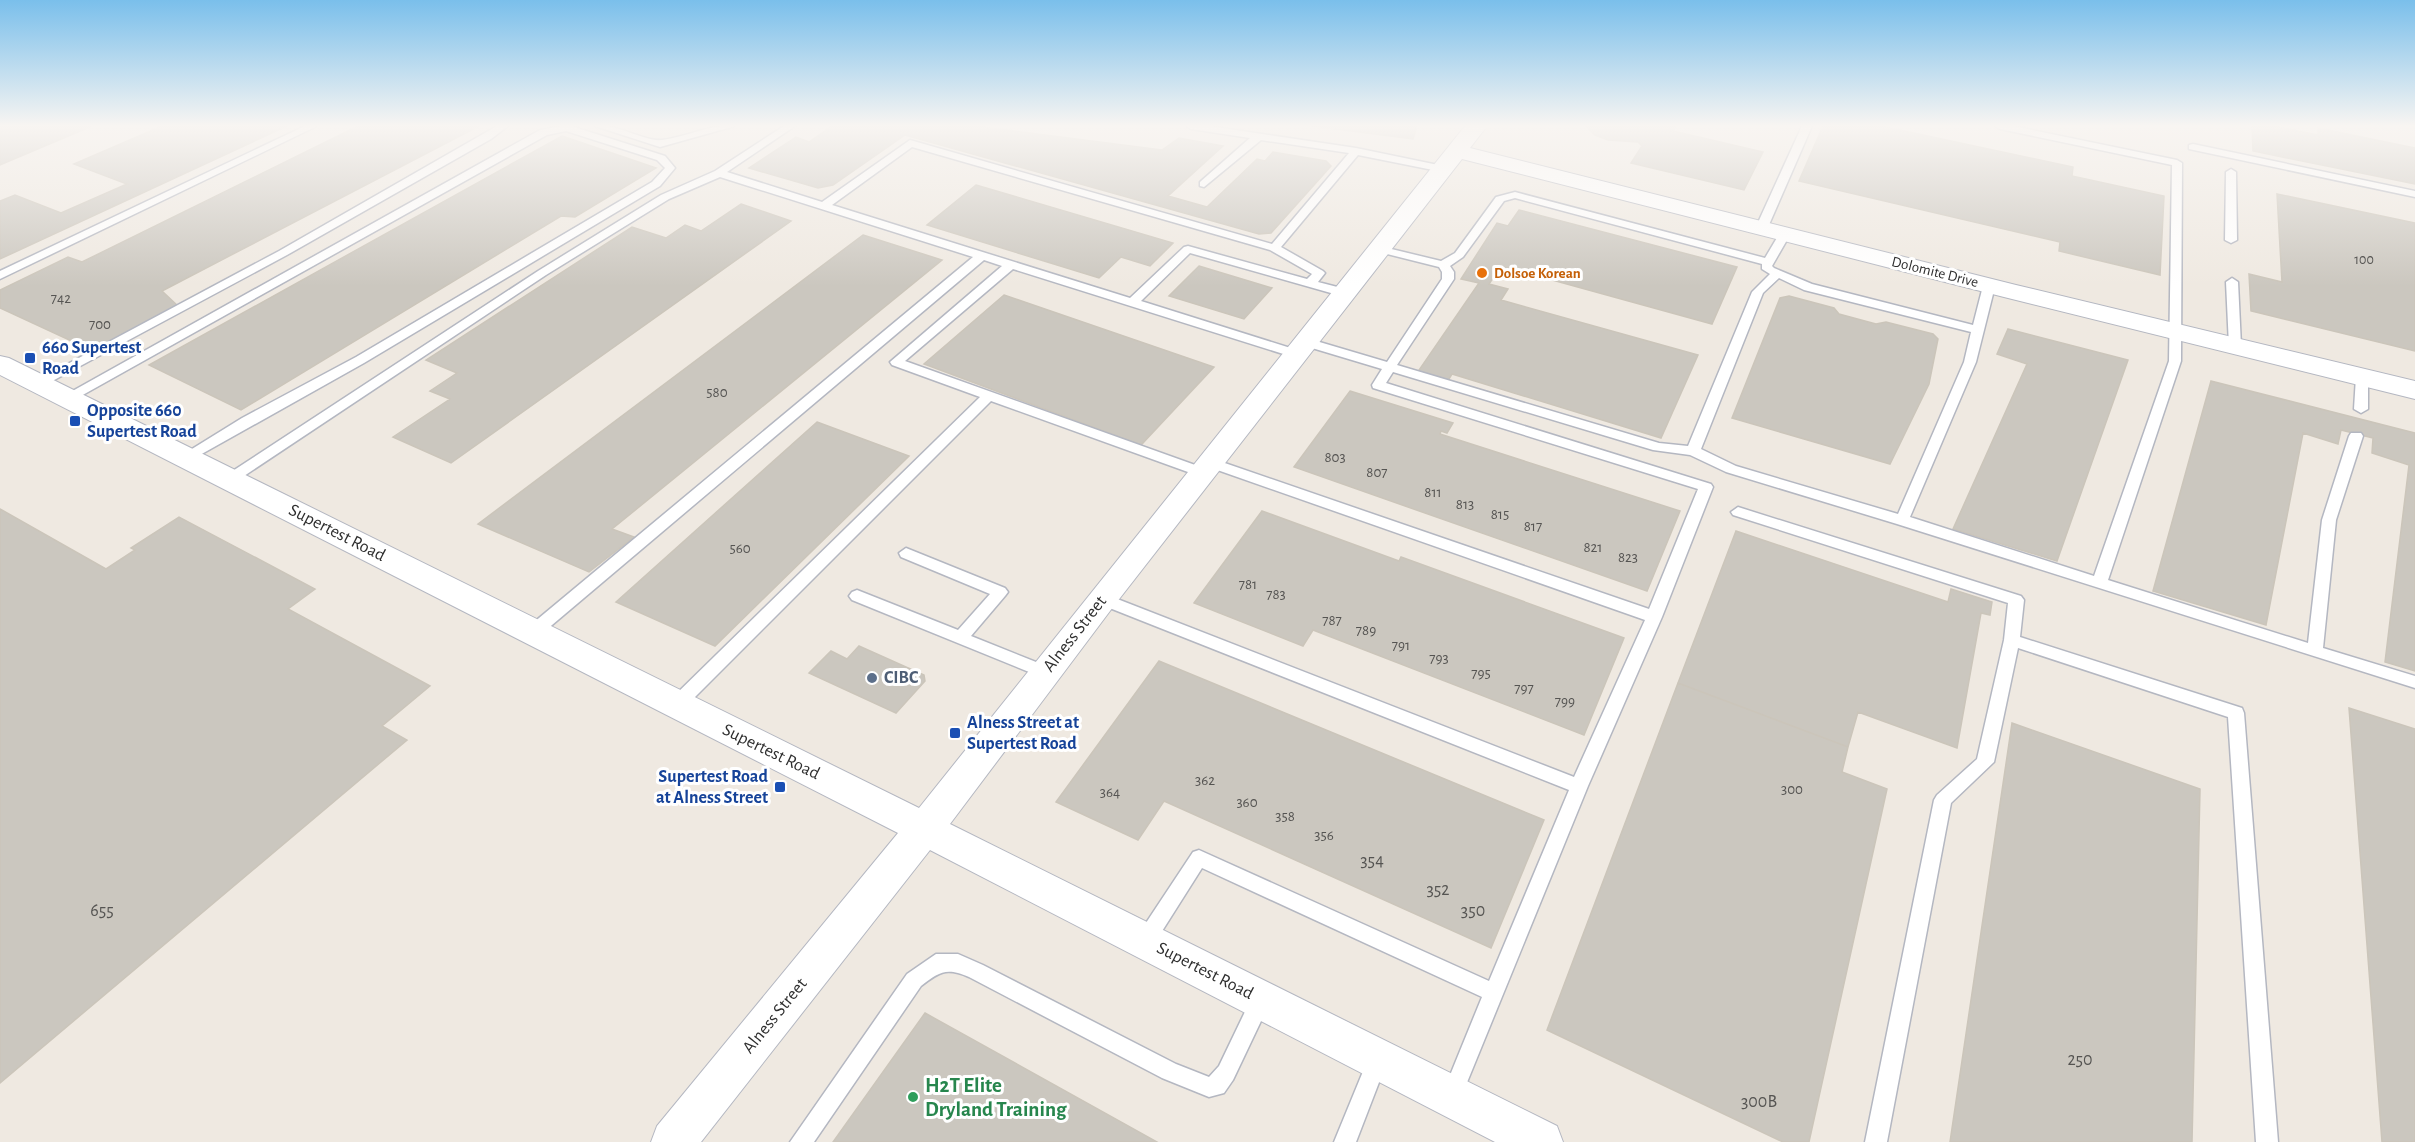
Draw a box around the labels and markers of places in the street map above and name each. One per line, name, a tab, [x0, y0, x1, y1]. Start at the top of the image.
marker: Dolsoe Korean	[1475, 266, 1489, 280]
place label: Dolsoe Korean	[1494, 266, 1581, 281]
place label: 660 Supertest Road	[42, 339, 141, 378]
marker: 660 Supertest Road	[23, 351, 37, 365]
place label: Opposite 660 Supertest Road	[87, 402, 197, 441]
marker: Opposite 660 Supertest Road	[68, 414, 82, 428]
place label: CIBC	[884, 669, 919, 687]
marker: CIBC	[865, 671, 879, 685]
place label: Alness Street at Supertest Road	[967, 714, 1079, 753]
marker: Alness Street at Supertest Road	[948, 726, 962, 740]
place label: Supertest Road at Alness Street	[656, 768, 769, 807]
marker: Supertest Road at Alness Street	[773, 780, 787, 794]
place label: H2T Elite Dryland Training	[925, 1075, 1067, 1120]
marker: H2T Elite Dryland Training	[906, 1090, 920, 1104]

